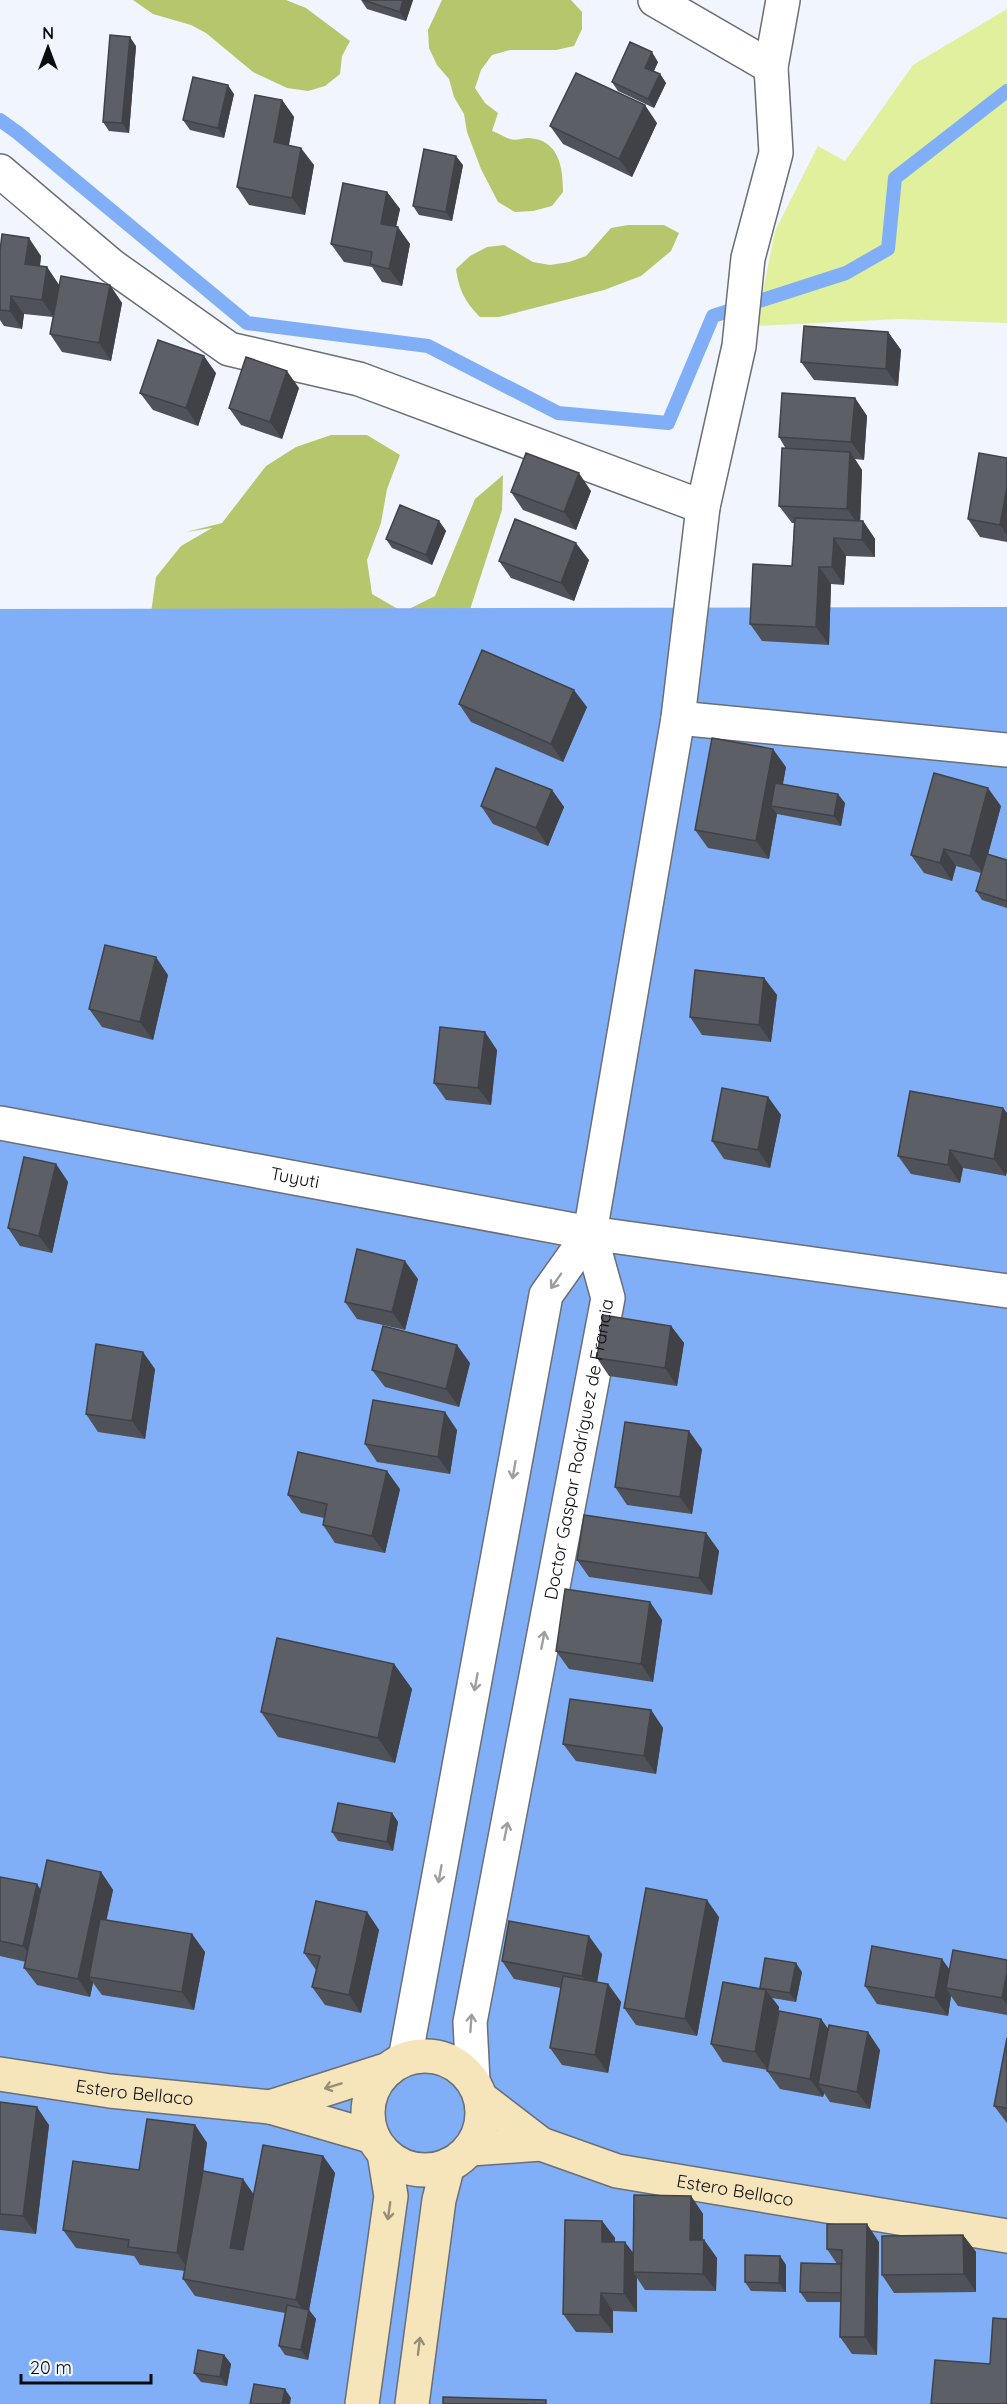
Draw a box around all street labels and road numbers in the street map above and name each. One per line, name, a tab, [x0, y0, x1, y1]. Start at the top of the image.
street label: Tuyuti	[269, 1162, 321, 1193]
street label: Doctor Gaspar Rodríguez de Francia	[539, 1297, 619, 1602]
street label: Estero Bellaco	[74, 2074, 195, 2110]
street label: Estero Bellaco	[675, 2169, 796, 2211]

